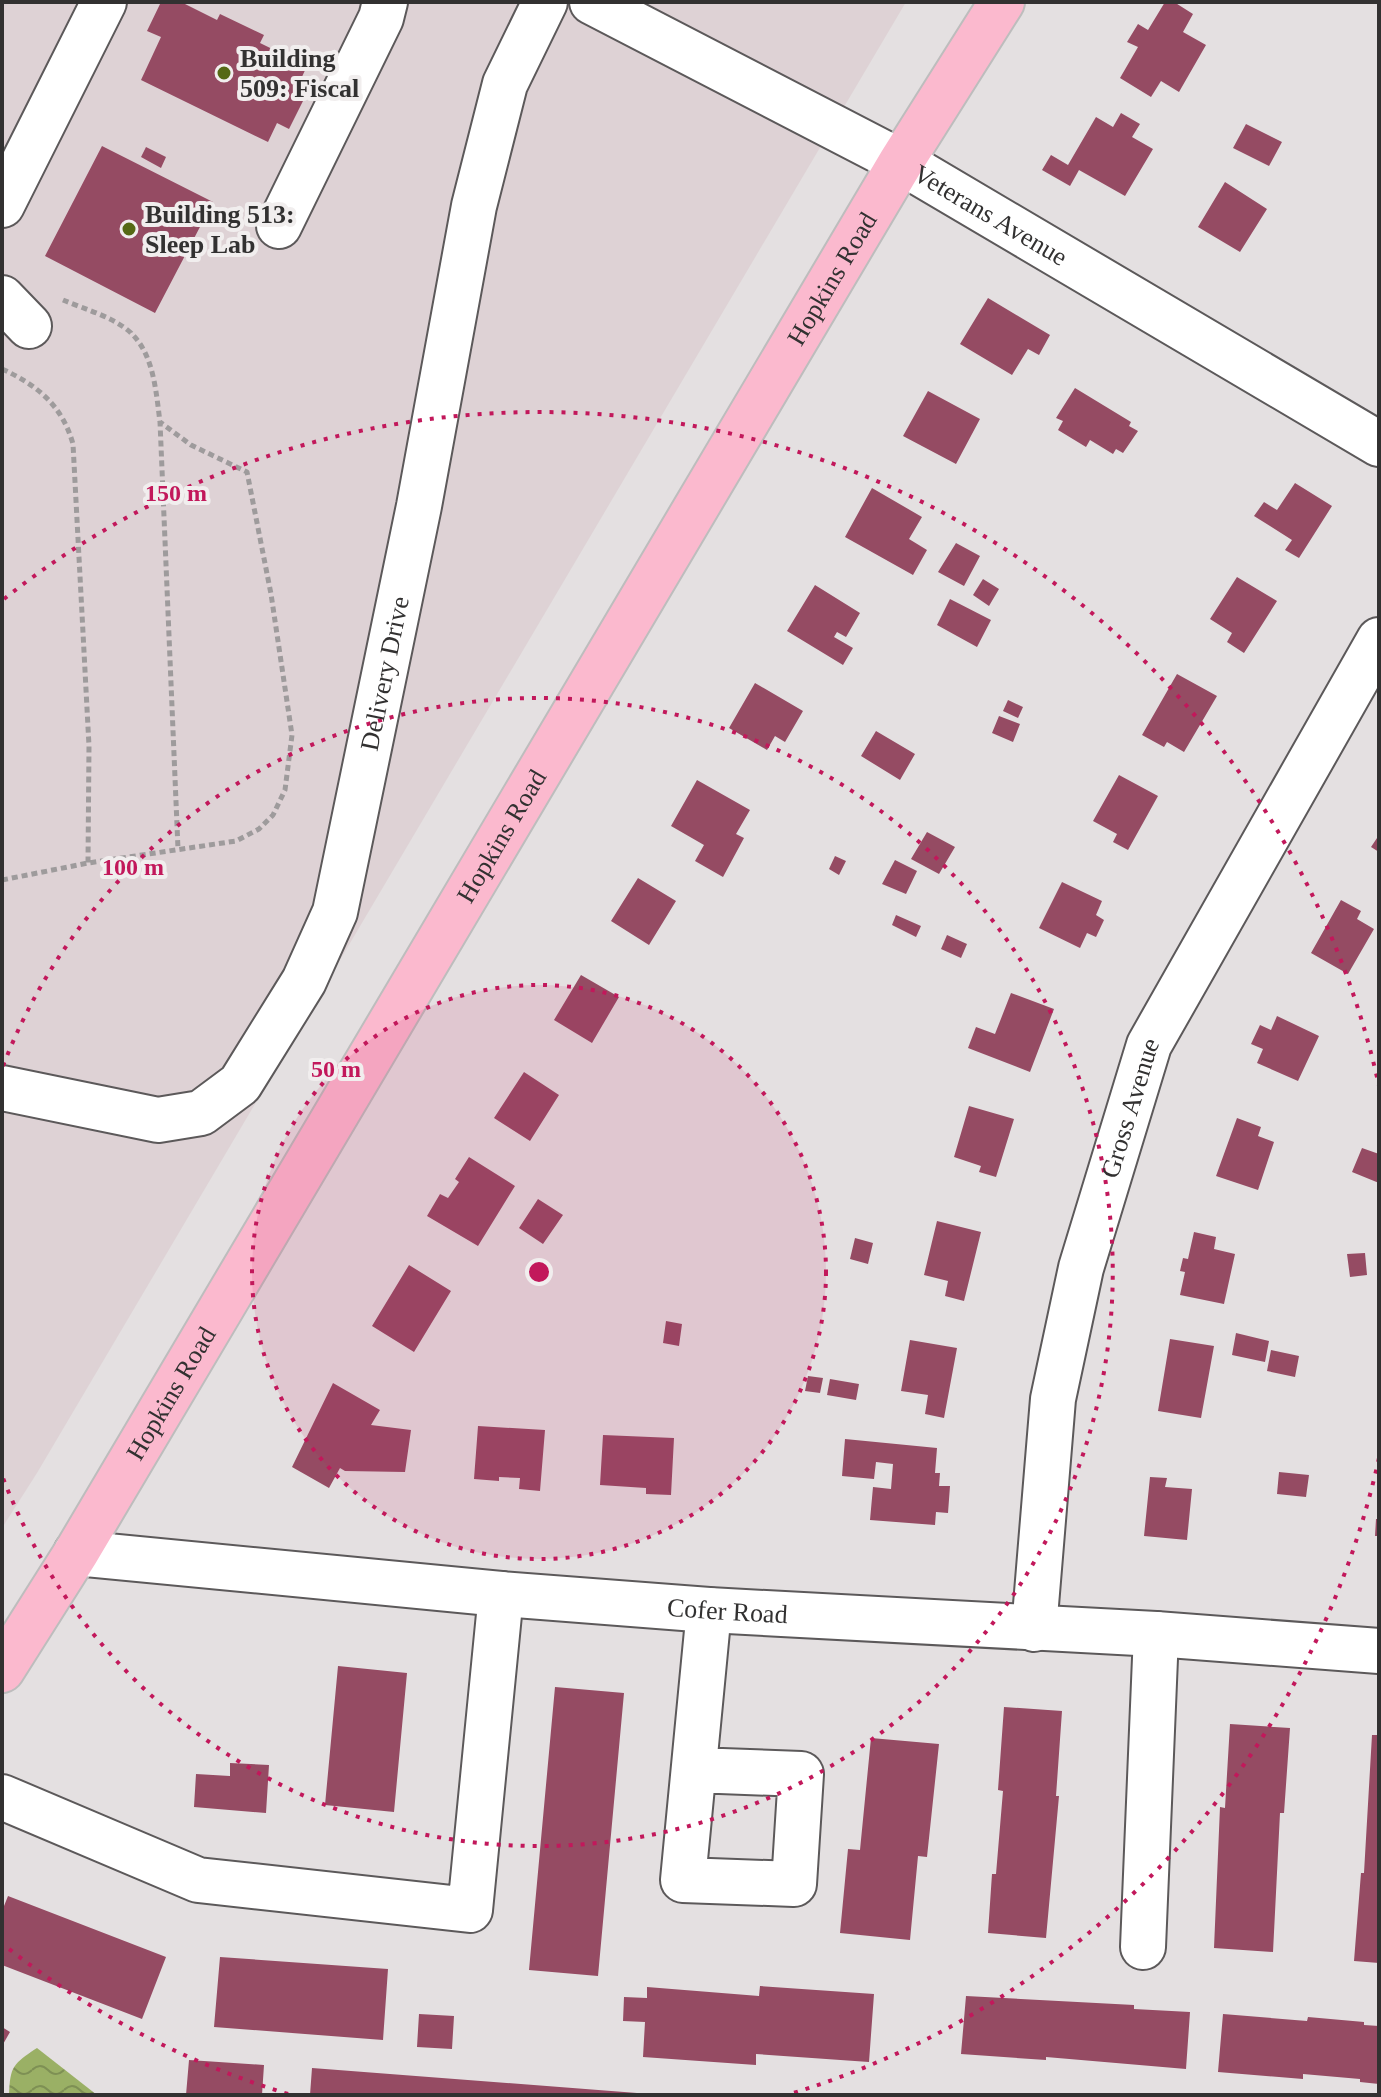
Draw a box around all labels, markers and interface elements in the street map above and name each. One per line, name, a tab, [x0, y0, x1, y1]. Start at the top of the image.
place label: Building 509: Fiscal	[240, 44, 359, 103]
marker: Building 509: Fiscal	[215, 64, 233, 82]
street label: Veterans Avenue	[908, 158, 1073, 271]
place label: Building 513: Sleep Lab	[145, 200, 295, 259]
street label: Hopkins Road	[781, 207, 882, 350]
marker: Building 513: Sleep Lab	[120, 220, 138, 238]
text: 150 m	[145, 480, 207, 506]
street label: Delivery Drive	[354, 594, 414, 753]
street label: Hopkins Road	[451, 764, 552, 908]
text: 100 m	[102, 854, 164, 880]
street label: Gross Avenue	[1095, 1032, 1165, 1181]
text: 50 m	[311, 1056, 361, 1082]
centre of rings	[525, 1258, 553, 1286]
street label: Hopkins Road	[120, 1322, 221, 1465]
street label: Cofer Road	[666, 1592, 788, 1629]

